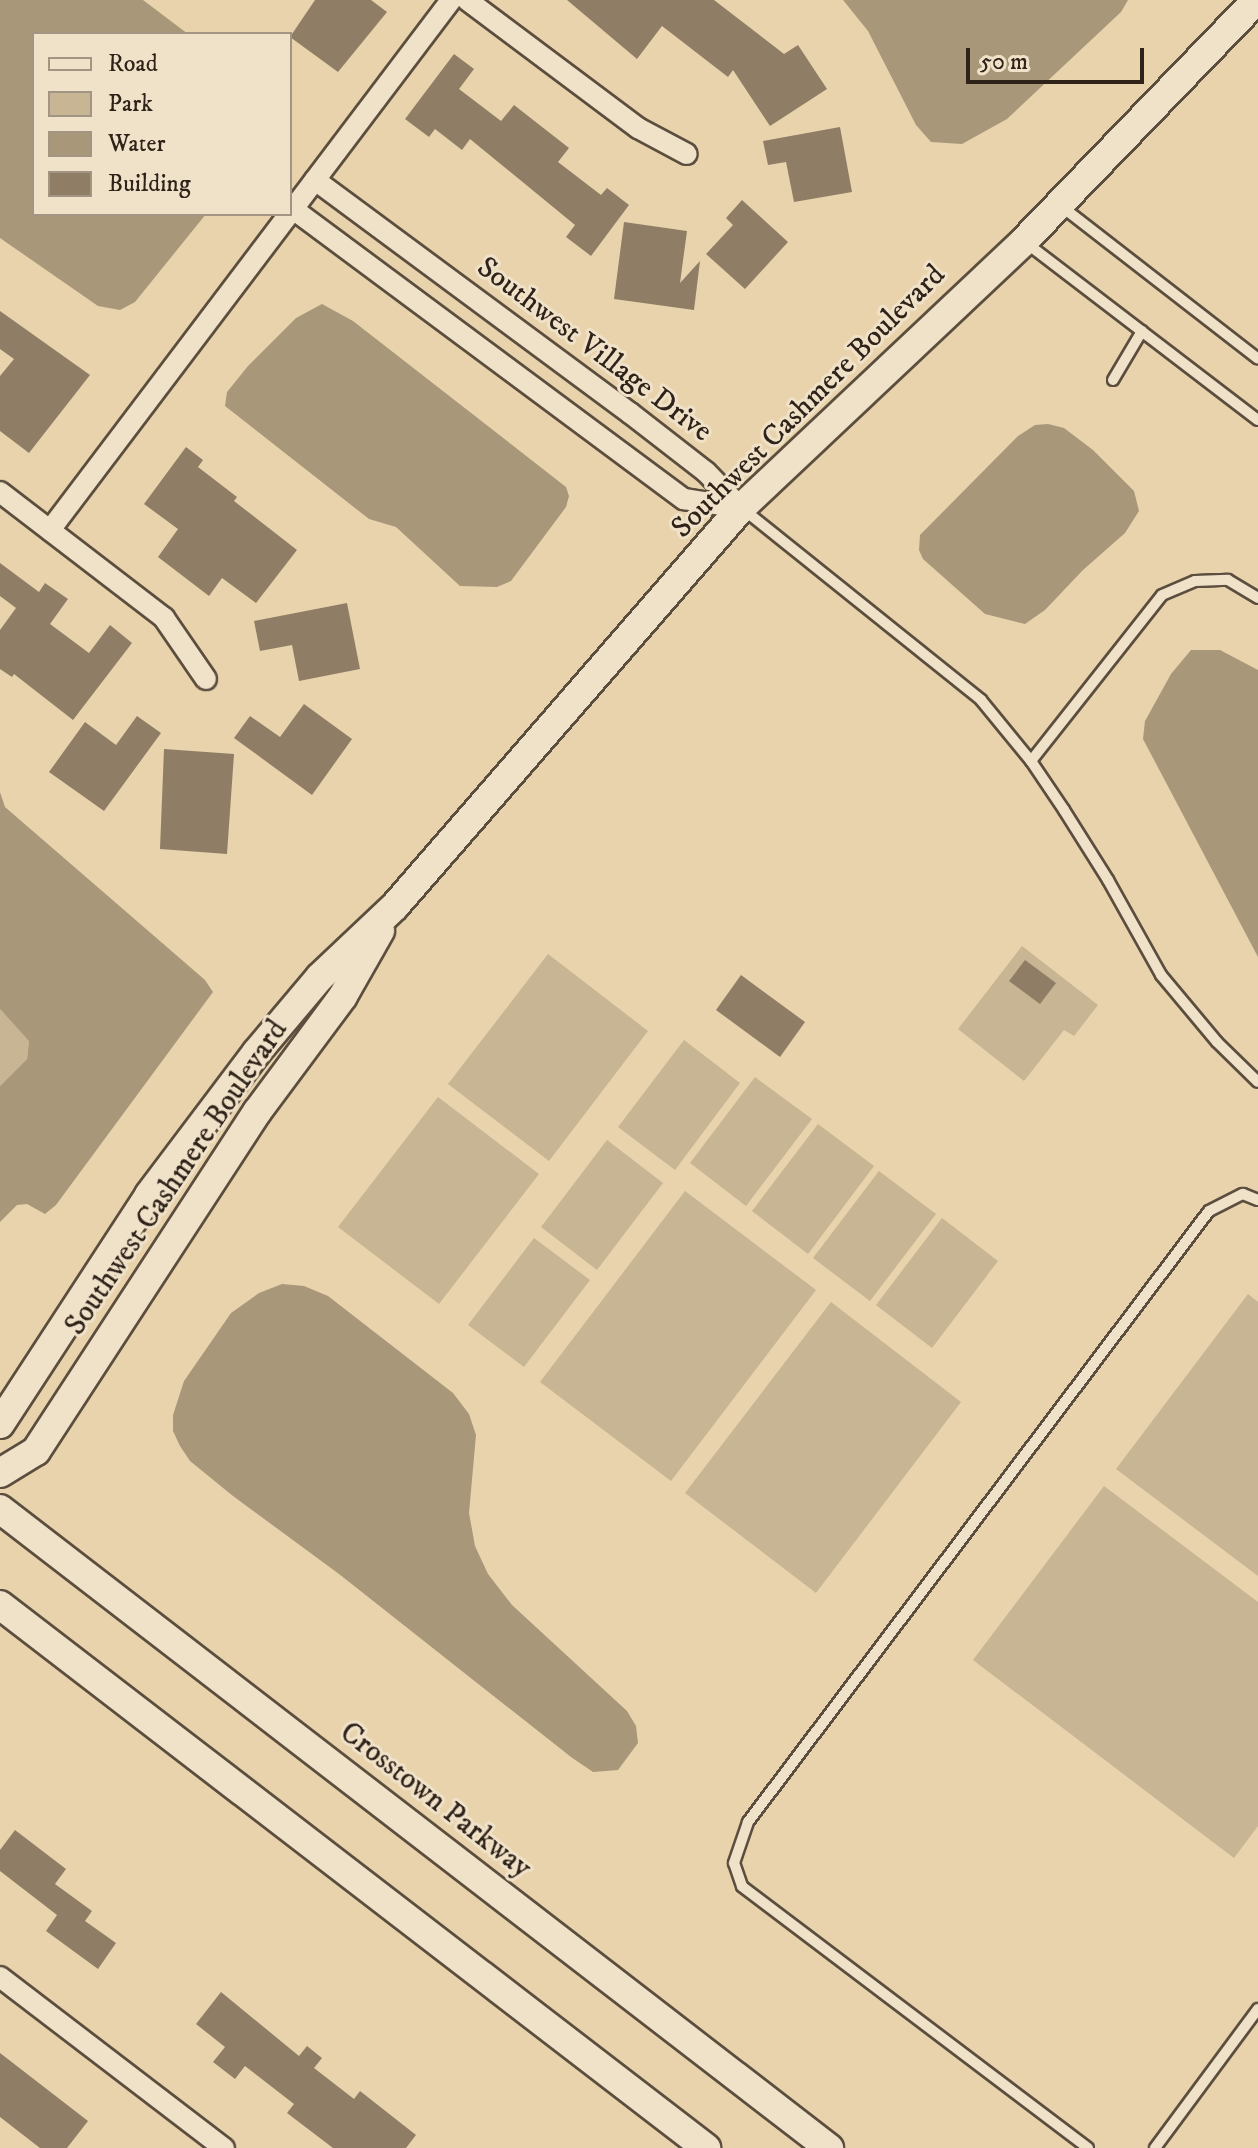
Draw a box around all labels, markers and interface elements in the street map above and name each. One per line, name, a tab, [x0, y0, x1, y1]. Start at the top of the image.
legend	[32, 32, 292, 216]
scale bar	[970, 32, 1148, 82]
text: 50 m	[980, 47, 1028, 77]
text: Road	[108, 49, 158, 79]
text: Park	[108, 89, 153, 119]
text: Water	[108, 129, 165, 159]
text: Building	[108, 169, 191, 199]
street label: Southwest Village Drive	[469, 250, 719, 450]
street label: Southwest Cashmere Boulevard	[665, 258, 953, 546]
street label: Southwest Cashmere Boulevard	[58, 1014, 296, 1342]
street label: Crosstown Parkway	[332, 1715, 538, 1887]

